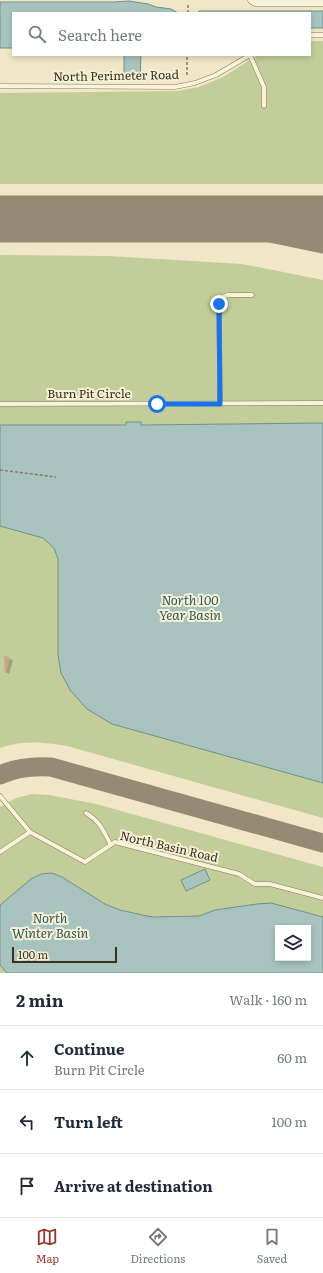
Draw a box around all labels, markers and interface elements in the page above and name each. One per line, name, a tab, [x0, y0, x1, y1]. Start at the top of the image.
search box	[12, 12, 311, 56]
icon: search	[26, 23, 48, 45]
text: Search here	[58, 23, 142, 46]
street label: North Perimeter Road	[53, 65, 180, 85]
route end	[210, 295, 228, 313]
street label: Burn Pit Circle	[47, 384, 131, 402]
route start	[148, 395, 166, 413]
water label: North 100 Year Basin	[159, 590, 221, 624]
street label: North Basin Road	[118, 826, 221, 866]
water label: North Winter Basin	[12, 908, 89, 942]
map controls	[275, 925, 311, 961]
button: layers	[275, 925, 311, 961]
scale bar	[12, 945, 117, 964]
text: 100 m	[18, 946, 48, 962]
text: 2 min	[16, 987, 64, 1012]
text: Walk · 160 m	[229, 990, 307, 1009]
text: Continue	[54, 1037, 124, 1060]
icon: ahead	[16, 1047, 38, 1069]
text: 60 m	[277, 1048, 307, 1067]
text: Burn Pit Circle	[54, 1060, 145, 1079]
text: Turn left	[54, 1110, 123, 1133]
icon: left	[16, 1111, 38, 1133]
text: 100 m	[271, 1112, 307, 1131]
text: Arrive at destination	[54, 1174, 213, 1197]
icon: arrive	[16, 1175, 38, 1197]
tab: Map	[36, 1226, 59, 1266]
tab: Directions	[130, 1226, 185, 1266]
tab: Saved	[257, 1226, 287, 1266]

